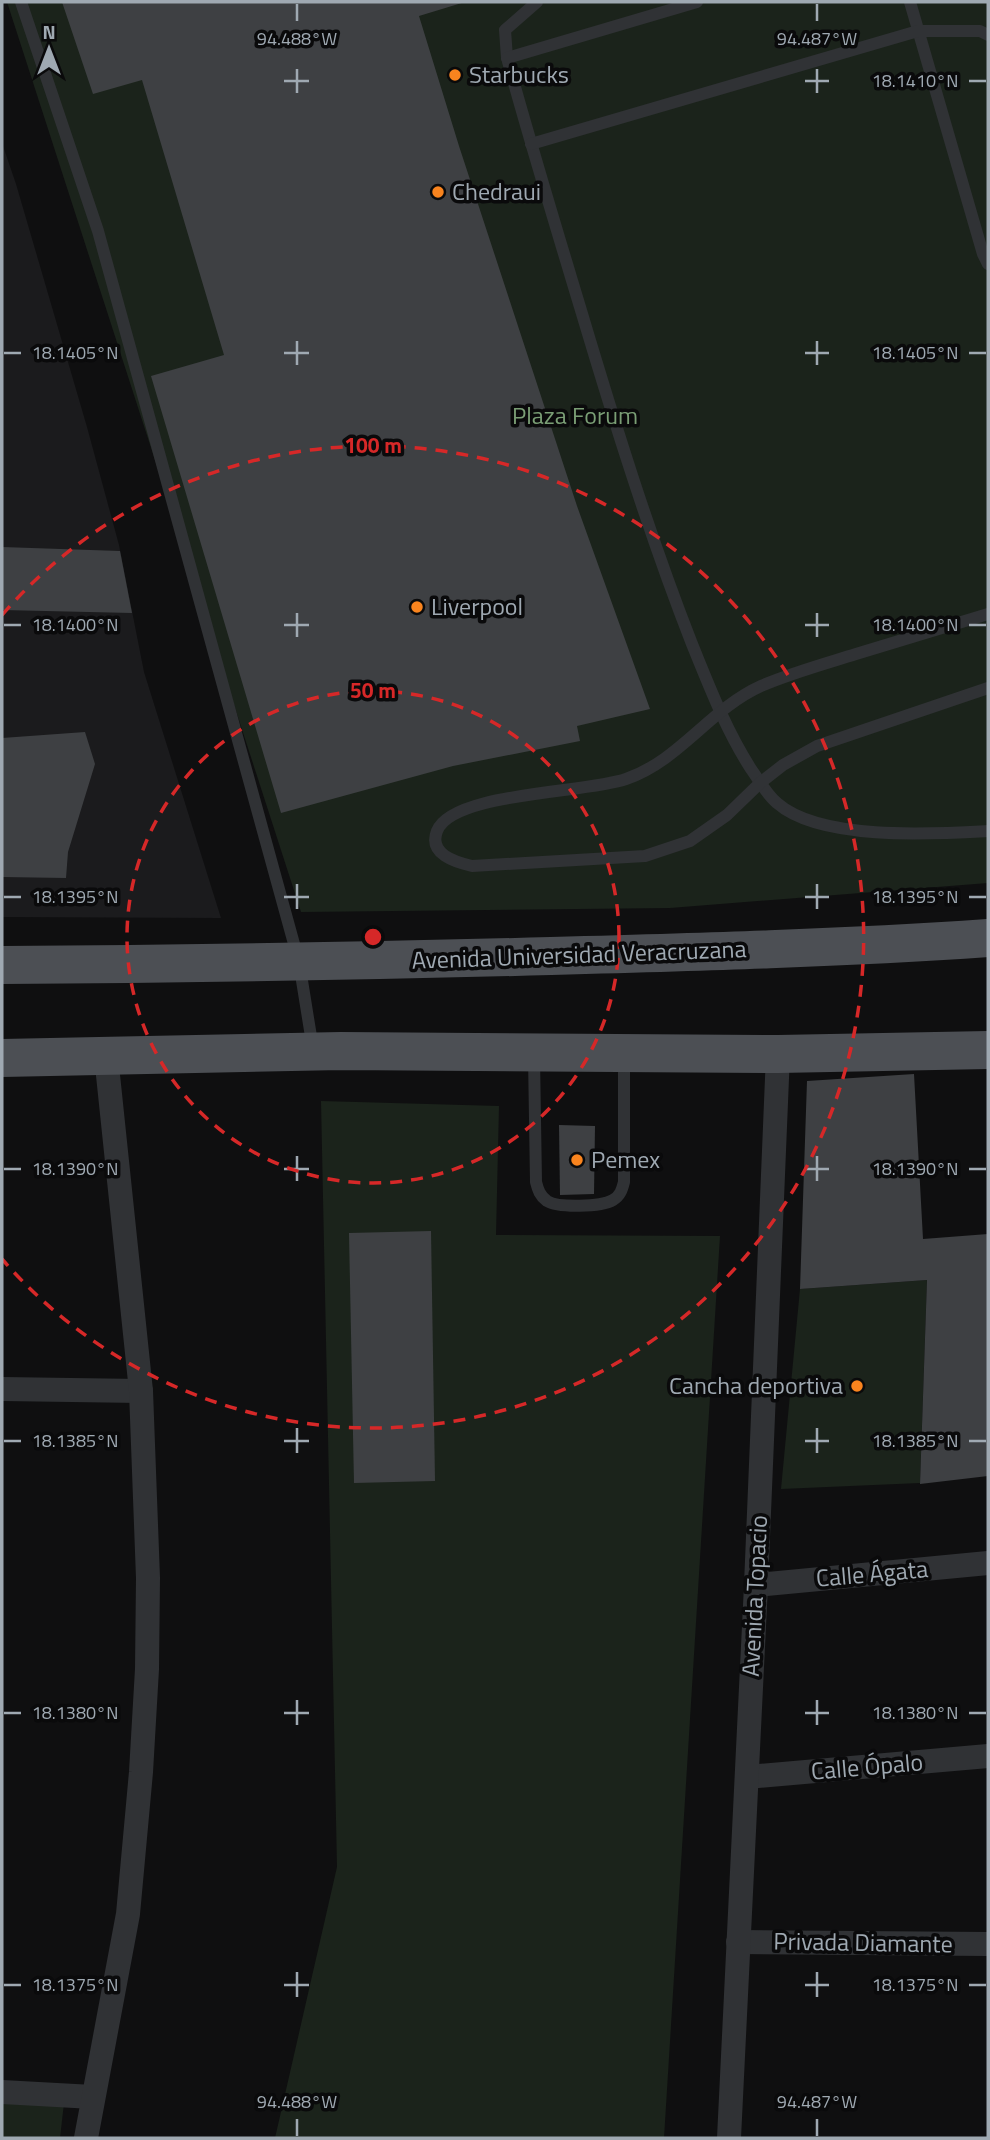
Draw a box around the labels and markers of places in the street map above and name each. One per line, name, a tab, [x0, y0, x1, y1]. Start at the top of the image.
place label: Starbucks	[469, 56, 569, 92]
marker: Starbucks	[447, 67, 463, 83]
place label: Chedraui	[452, 173, 541, 209]
marker: Chedraui	[430, 184, 446, 200]
place label: Liverpool	[431, 588, 523, 624]
marker: Liverpool	[409, 599, 425, 615]
centre of rings	[361, 925, 385, 949]
place label: Pemex	[591, 1141, 660, 1177]
marker: Pemex	[569, 1152, 585, 1168]
place label: Cancha deportiva	[669, 1367, 843, 1403]
marker: Cancha deportiva	[849, 1378, 865, 1394]

